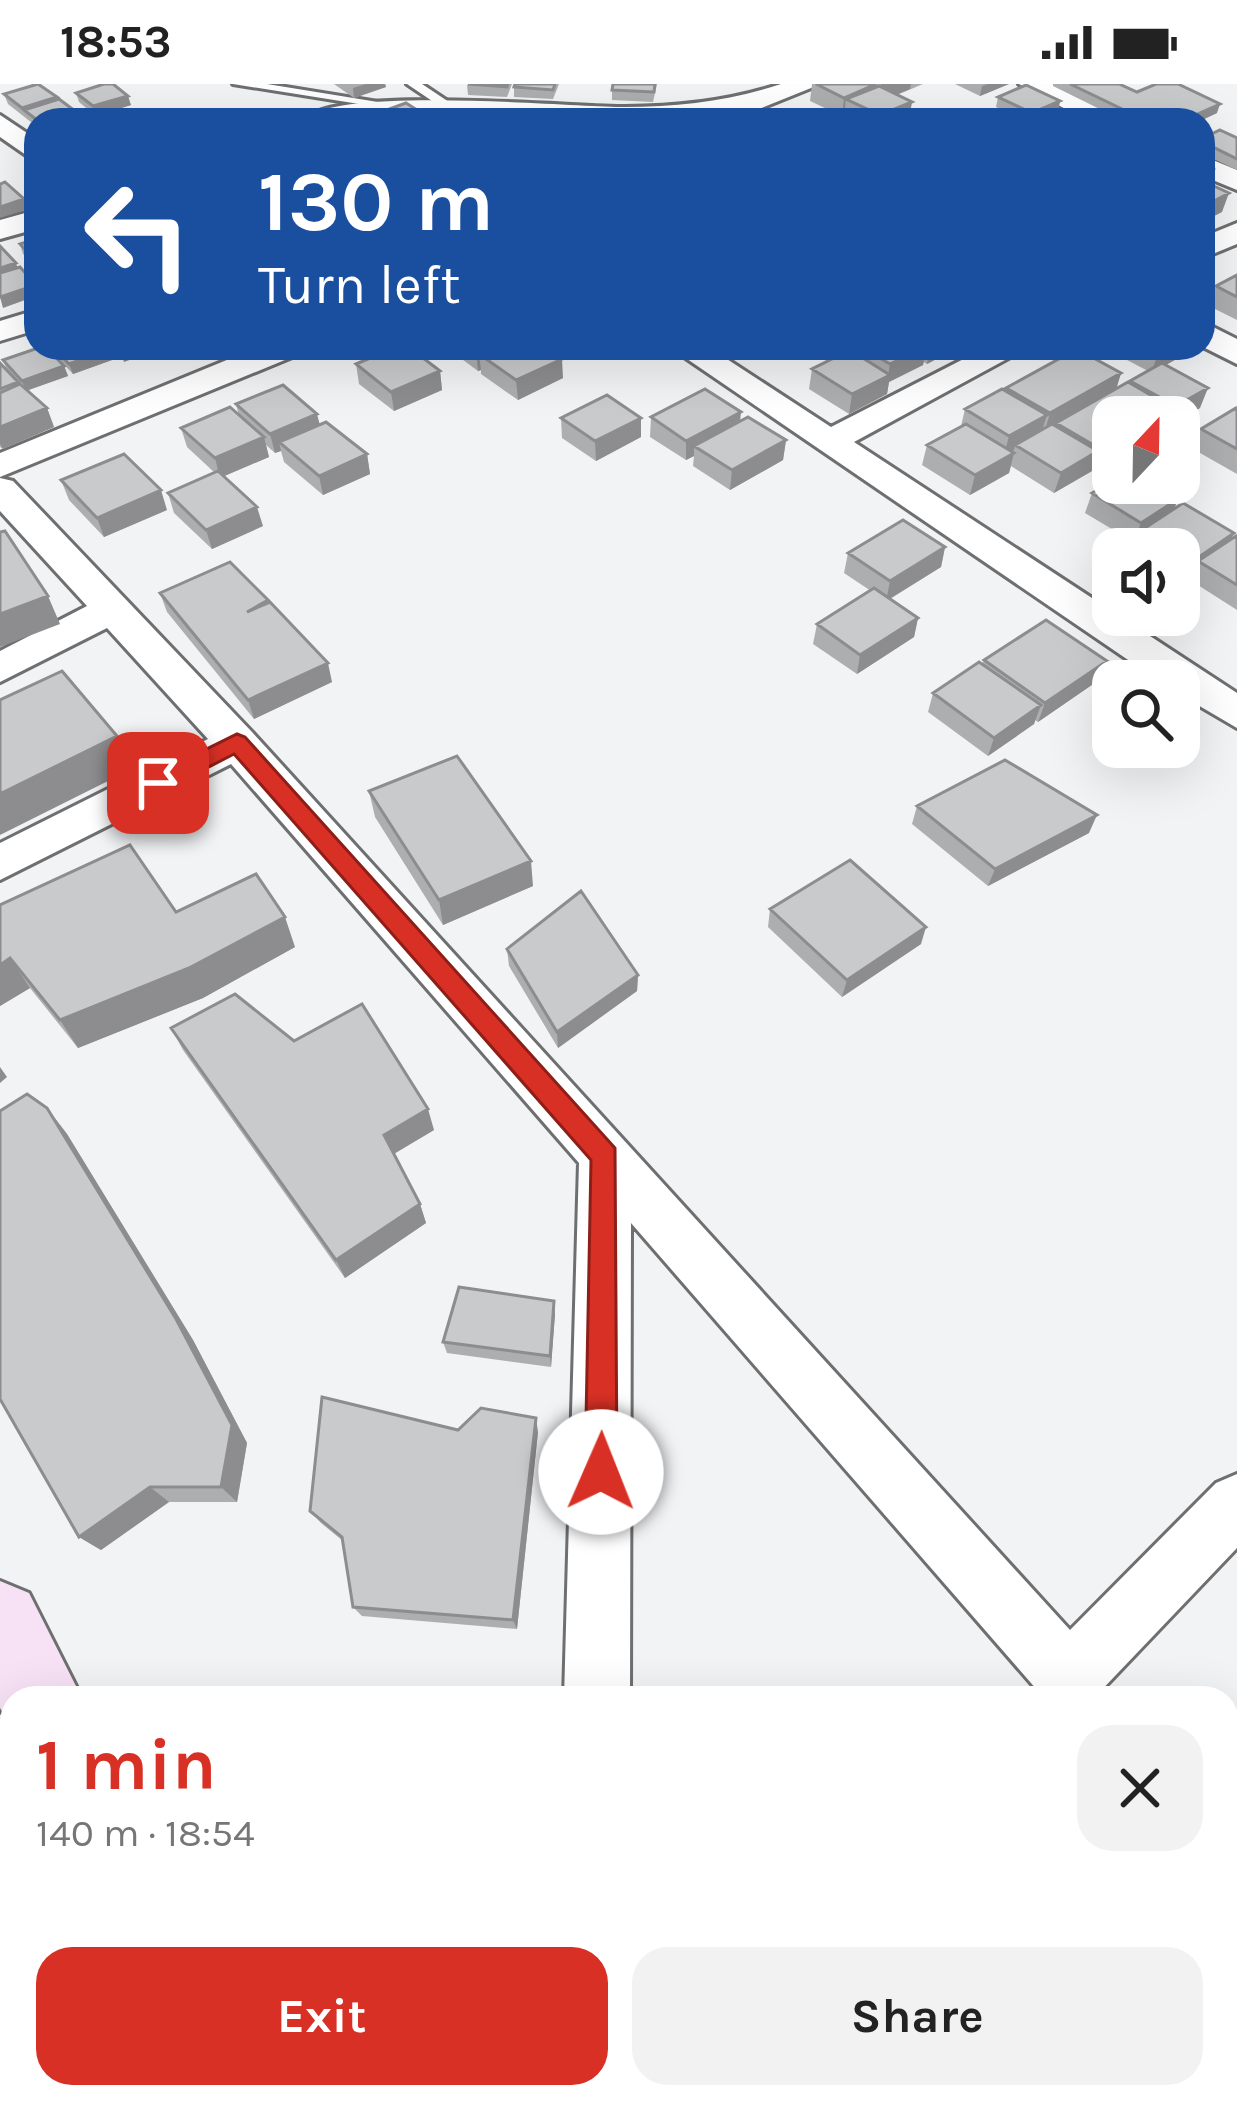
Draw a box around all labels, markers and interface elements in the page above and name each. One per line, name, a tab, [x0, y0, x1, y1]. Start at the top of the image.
text: 18:53	[60, 16, 171, 68]
text: 130 m	[258, 153, 494, 251]
icon: left	[60, 156, 216, 312]
text: Turn left	[258, 253, 461, 317]
north arrow	[1092, 396, 1200, 504]
map controls	[1092, 396, 1200, 768]
button: sound	[1092, 528, 1200, 636]
button: search	[1092, 660, 1200, 768]
pin	[107, 732, 209, 834]
icon: arrive	[125, 750, 191, 816]
position arrow	[538, 1409, 664, 1535]
text: 1 min	[36, 1723, 217, 1807]
button: close	[1077, 1725, 1203, 1851]
text: 140 m · 18:54	[36, 1810, 255, 1856]
button: Exit	[36, 1947, 608, 2085]
button: Share	[632, 1947, 1203, 2085]

